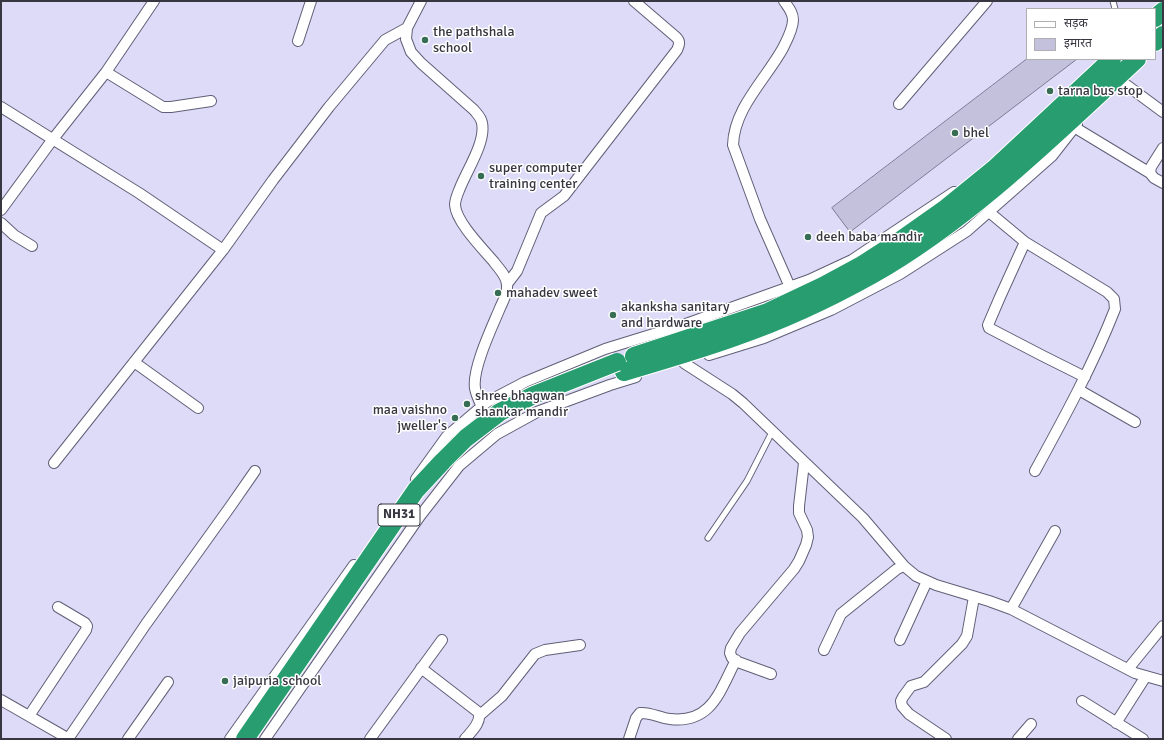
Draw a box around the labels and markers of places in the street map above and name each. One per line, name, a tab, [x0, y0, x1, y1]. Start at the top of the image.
place label: the pathshala school	[433, 24, 515, 56]
marker: the pathshala school	[420, 35, 430, 45]
place label: tarna bus stop	[1058, 83, 1143, 99]
marker: tarna bus stop	[1045, 86, 1055, 96]
place label: bhel	[963, 125, 989, 141]
marker: bhel	[950, 128, 960, 138]
place label: super computer training center	[489, 160, 582, 192]
marker: super computer training center	[476, 171, 486, 181]
place label: deeh baba mandir	[816, 229, 922, 245]
marker: deeh baba mandir	[803, 232, 813, 242]
place label: mahadev sweet	[506, 285, 598, 301]
marker: mahadev sweet	[493, 288, 503, 298]
place label: akanksha sanitary and hardware	[621, 299, 729, 332]
marker: akanksha sanitary and hardware	[608, 310, 618, 320]
place label: shree bhagwan shankar mandir	[475, 388, 568, 420]
marker: shree bhagwan shankar mandir	[462, 399, 472, 409]
place label: maa vaishno jweller's	[373, 402, 447, 434]
marker: maa vaishno jweller's	[450, 413, 460, 423]
place label: jaipuria school	[233, 673, 321, 689]
marker: jaipuria school	[220, 676, 230, 686]

